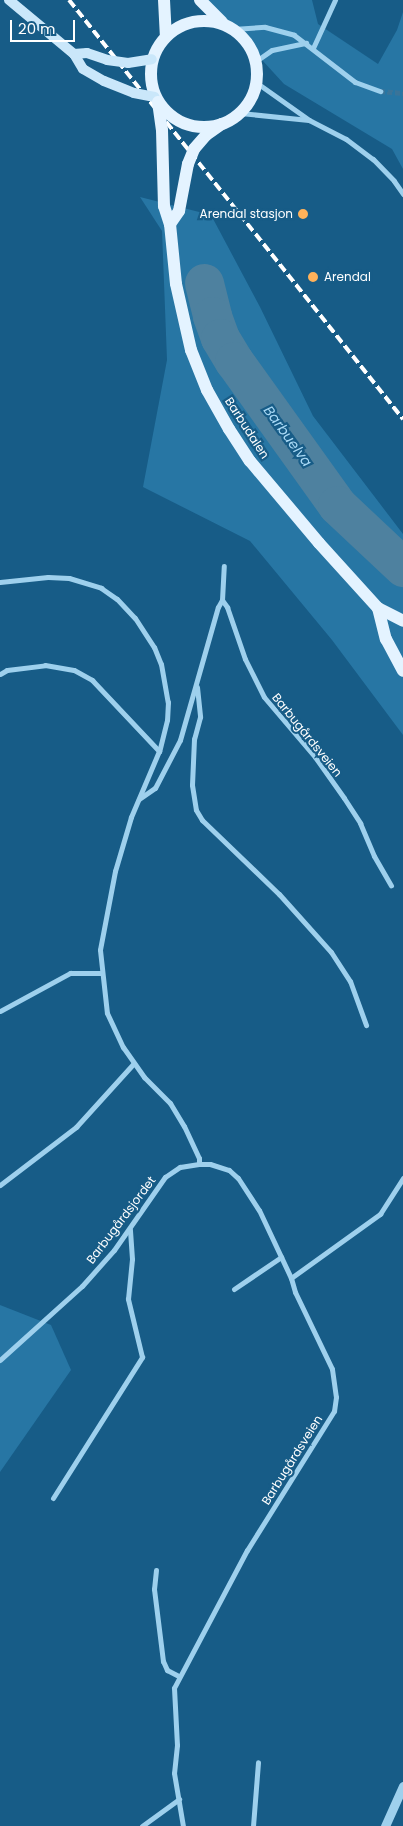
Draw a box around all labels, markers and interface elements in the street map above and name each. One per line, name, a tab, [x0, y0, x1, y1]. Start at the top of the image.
scale bar	[12, 10, 78, 42]
text: 20 m	[18, 18, 56, 39]
place label: Arendal stasjon	[200, 207, 293, 221]
marker: Arendal stasjon	[297, 208, 309, 220]
marker: Arendal	[306, 270, 320, 284]
place label: Arendal	[324, 270, 371, 284]
street label: Barbudalen	[222, 395, 272, 461]
water label: Barbuelva	[260, 402, 316, 470]
street label: Barbugårdsveien	[269, 690, 345, 780]
street label: Barbugårdsjordet	[83, 1173, 159, 1267]
street label: Barbugårdsveien	[259, 1412, 325, 1508]

